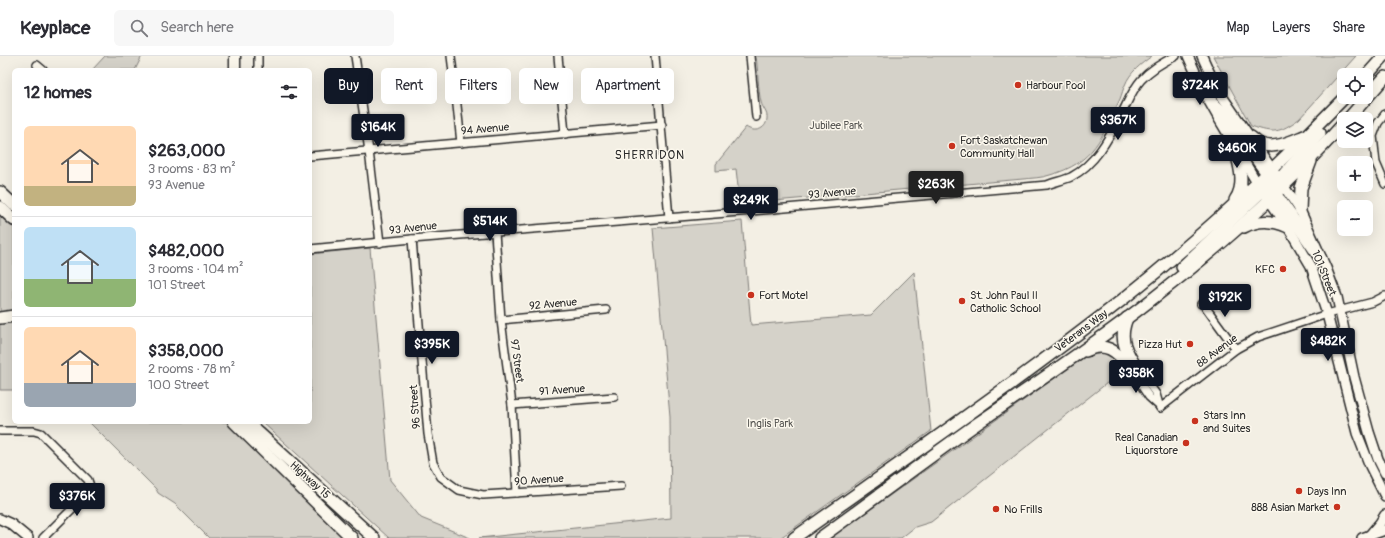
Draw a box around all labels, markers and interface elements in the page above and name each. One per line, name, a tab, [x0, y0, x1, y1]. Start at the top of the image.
search box	[114, 10, 394, 46]
text: Keyplace	[20, 16, 90, 40]
icon: search	[128, 17, 150, 39]
text: Search here	[160, 18, 234, 37]
text: Map	[1227, 19, 1250, 36]
text: Layers	[1272, 19, 1310, 36]
text: Share	[1332, 19, 1365, 36]
chip: Buy	[324, 68, 373, 104]
chip: Rent	[381, 68, 437, 104]
chip: Filters	[445, 68, 511, 104]
chip: New	[519, 68, 573, 104]
chip: Apartment	[581, 68, 674, 104]
map controls	[1337, 68, 1373, 236]
button: locate	[1337, 68, 1373, 104]
pin: $724K	[1172, 72, 1228, 106]
text: $724K	[1182, 77, 1218, 93]
place label: Harbour Pool	[1026, 79, 1086, 92]
marker: Harbour Pool	[1013, 80, 1023, 90]
icon: filters	[278, 81, 300, 103]
text: 12 homes	[24, 82, 92, 103]
pin: $367K	[1090, 107, 1146, 141]
text: $367K	[1100, 112, 1136, 128]
button: layers	[1337, 112, 1373, 148]
pin: $164K	[350, 114, 406, 148]
text: $164K	[360, 119, 396, 135]
park label: Jubilee Park	[809, 119, 863, 132]
street label: 94 Avenue	[460, 120, 510, 138]
place label: Fort Saskatchewan Community Hall	[960, 134, 1048, 160]
pin: $460K	[1209, 135, 1265, 169]
text: $263,000	[148, 140, 225, 161]
text: $460K	[1218, 140, 1256, 156]
marker: Fort Saskatchewan Community Hall	[947, 141, 957, 151]
icon: home	[56, 142, 104, 190]
district label: SHERRIDON	[615, 148, 685, 163]
button: +	[1337, 156, 1373, 192]
text: 3 rooms · 83 m²	[148, 161, 236, 177]
pin: $263K	[908, 171, 964, 205]
text: $263K	[918, 176, 954, 192]
text: 93 Avenue	[148, 177, 205, 193]
street label: 93 Avenue	[808, 184, 857, 202]
pin: $249K	[723, 187, 779, 221]
text: $249K	[733, 192, 769, 208]
button: −	[1337, 200, 1373, 236]
pin: $514K	[462, 208, 518, 242]
text: $514K	[473, 213, 507, 229]
street label: 93 Avenue	[388, 219, 438, 237]
text: $482,000	[148, 240, 224, 261]
icon: home	[56, 243, 104, 291]
street label: 101 Street	[1309, 248, 1339, 298]
text: 3 rooms · 104 m²	[148, 261, 243, 277]
place label: KFC	[1255, 263, 1275, 276]
marker: KFC	[1278, 264, 1288, 274]
text: 101 Street	[148, 277, 205, 293]
pin: $192K	[1197, 284, 1253, 318]
place label: Fort Motel	[759, 289, 808, 302]
place label: St. John Paul II Catholic School	[970, 289, 1041, 315]
text: $192K	[1208, 289, 1242, 305]
marker: Fort Motel	[746, 290, 756, 300]
street label: 92 Avenue	[529, 295, 578, 313]
marker: St. John Paul II Catholic School	[957, 296, 967, 306]
street label: Veterans Way	[1052, 307, 1110, 355]
pin: $482K	[1300, 328, 1356, 362]
pin: $395K	[404, 331, 460, 365]
street label: 88 Avenue	[1194, 332, 1240, 370]
text: $482K	[1310, 333, 1346, 349]
text: $395K	[414, 336, 450, 352]
street label: 97 Street	[508, 338, 527, 384]
place label: Pizza Hut	[1138, 338, 1183, 351]
marker: Pizza Hut	[1185, 339, 1195, 349]
text: $358,000	[148, 340, 224, 361]
icon: home	[56, 343, 104, 391]
pin: $358K	[1108, 360, 1164, 394]
text: 2 rooms · 78 m²	[148, 361, 235, 377]
text: $358K	[1118, 365, 1154, 381]
text: 100 Street	[148, 377, 209, 393]
street label: 91 Avenue	[539, 382, 586, 398]
street label: 96 Street	[407, 384, 423, 430]
place label: Stars Inn and Suites	[1203, 409, 1251, 435]
marker: Stars Inn and Suites	[1190, 416, 1200, 426]
park label: Inglis Park	[747, 417, 793, 430]
place label: Real Canadian Liquorstore	[1115, 431, 1179, 457]
marker: Real Canadian Liquorstore	[1181, 438, 1191, 448]
street label: Highway 15	[287, 459, 333, 501]
street label: 90 Avenue	[514, 472, 565, 488]
pin: $376K	[49, 483, 105, 517]
place label: Days Inn	[1307, 485, 1347, 498]
marker: Days Inn	[1294, 486, 1304, 496]
text: $376K	[59, 488, 95, 504]
place label: 888 Asian Market	[1251, 501, 1330, 514]
marker: 888 Asian Market	[1332, 502, 1342, 512]
place label: No Frills	[1004, 503, 1042, 516]
marker: No Frills	[991, 504, 1001, 514]

